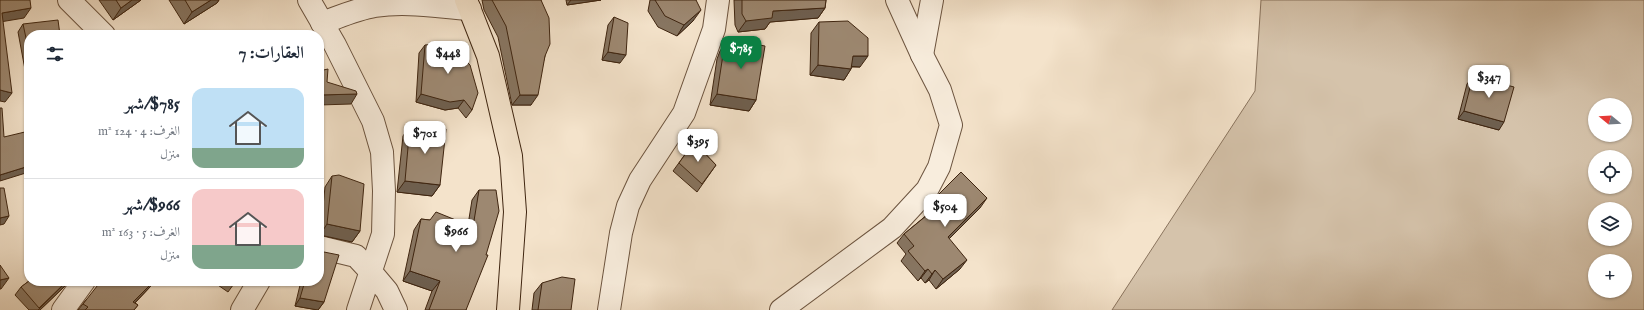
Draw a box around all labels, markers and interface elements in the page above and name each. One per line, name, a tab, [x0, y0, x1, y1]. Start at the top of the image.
pin: $785	[717, 36, 765, 70]
text: $785	[729, 40, 753, 57]
pin: $448	[424, 41, 472, 75]
icon: filters	[44, 43, 66, 65]
text: العقارات: 7	[238, 43, 304, 64]
text: $448	[435, 45, 461, 62]
pin: $347	[1465, 65, 1513, 99]
text: $347	[1477, 69, 1501, 86]
text: $785/شهر	[125, 94, 180, 115]
north arrow	[1588, 98, 1632, 142]
map controls	[1588, 98, 1632, 298]
icon: home	[224, 104, 272, 152]
pin: $701	[401, 121, 449, 155]
text: الغرف: 4 · 124 m²	[98, 123, 180, 140]
text: $701	[413, 125, 437, 142]
pin: $395	[674, 129, 722, 163]
text: $395	[687, 133, 709, 150]
text: منزل	[160, 146, 180, 163]
button: locate	[1588, 150, 1632, 194]
pin: $504	[921, 194, 969, 228]
text: $966/شهر	[124, 195, 180, 216]
text: $504	[933, 198, 957, 215]
button: layers	[1588, 202, 1632, 246]
icon: home	[224, 205, 272, 253]
pin: $966	[432, 219, 480, 253]
text: $966	[444, 223, 468, 240]
text: الغرف: 5 · 163 m²	[102, 224, 180, 241]
text: منزل	[160, 247, 180, 264]
button: +	[1588, 254, 1632, 298]

